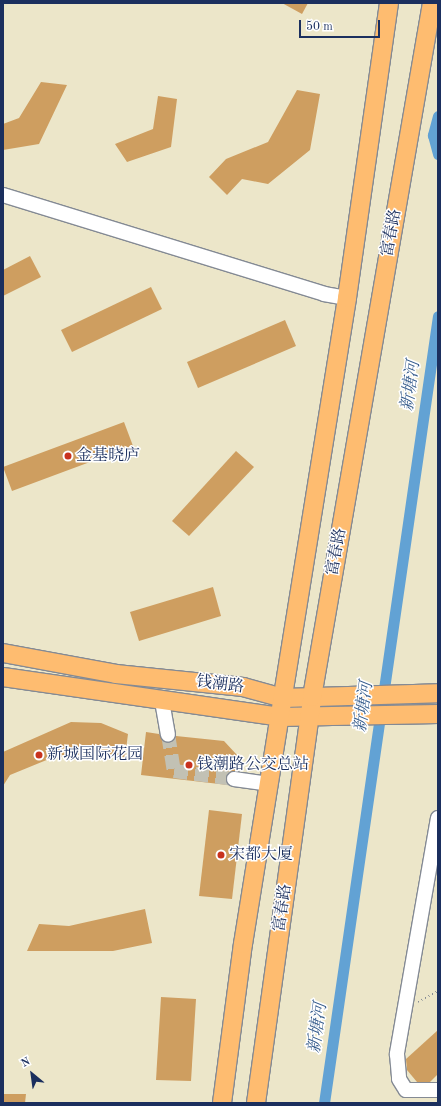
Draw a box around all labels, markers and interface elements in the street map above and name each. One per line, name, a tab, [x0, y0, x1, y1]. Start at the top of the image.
scale bar	[301, 12, 382, 38]
text: 50 m	[306, 21, 333, 33]
street label: 富春路	[378, 208, 406, 258]
water label: 新塘河	[397, 359, 425, 413]
place label: 金基晓庐	[76, 446, 140, 466]
marker: 金基晓庐	[63, 451, 73, 461]
street label: 富春路	[323, 527, 351, 577]
street label: 钱潮路	[195, 673, 245, 697]
water label: 新塘河	[350, 680, 378, 734]
place label: 新城国际花园	[47, 745, 143, 765]
marker: 新城国际花园	[34, 750, 44, 760]
place label: 钱潮路公交总站	[197, 755, 309, 775]
marker: 钱潮路公交总站	[184, 760, 194, 770]
place label: 宋都大厦	[229, 845, 293, 865]
marker: 宋都大厦	[216, 850, 226, 860]
street label: 富春路	[270, 883, 296, 933]
water label: 新塘河	[304, 1001, 332, 1055]
north arrow	[12, 1054, 52, 1094]
text: N	[20, 1056, 32, 1070]

